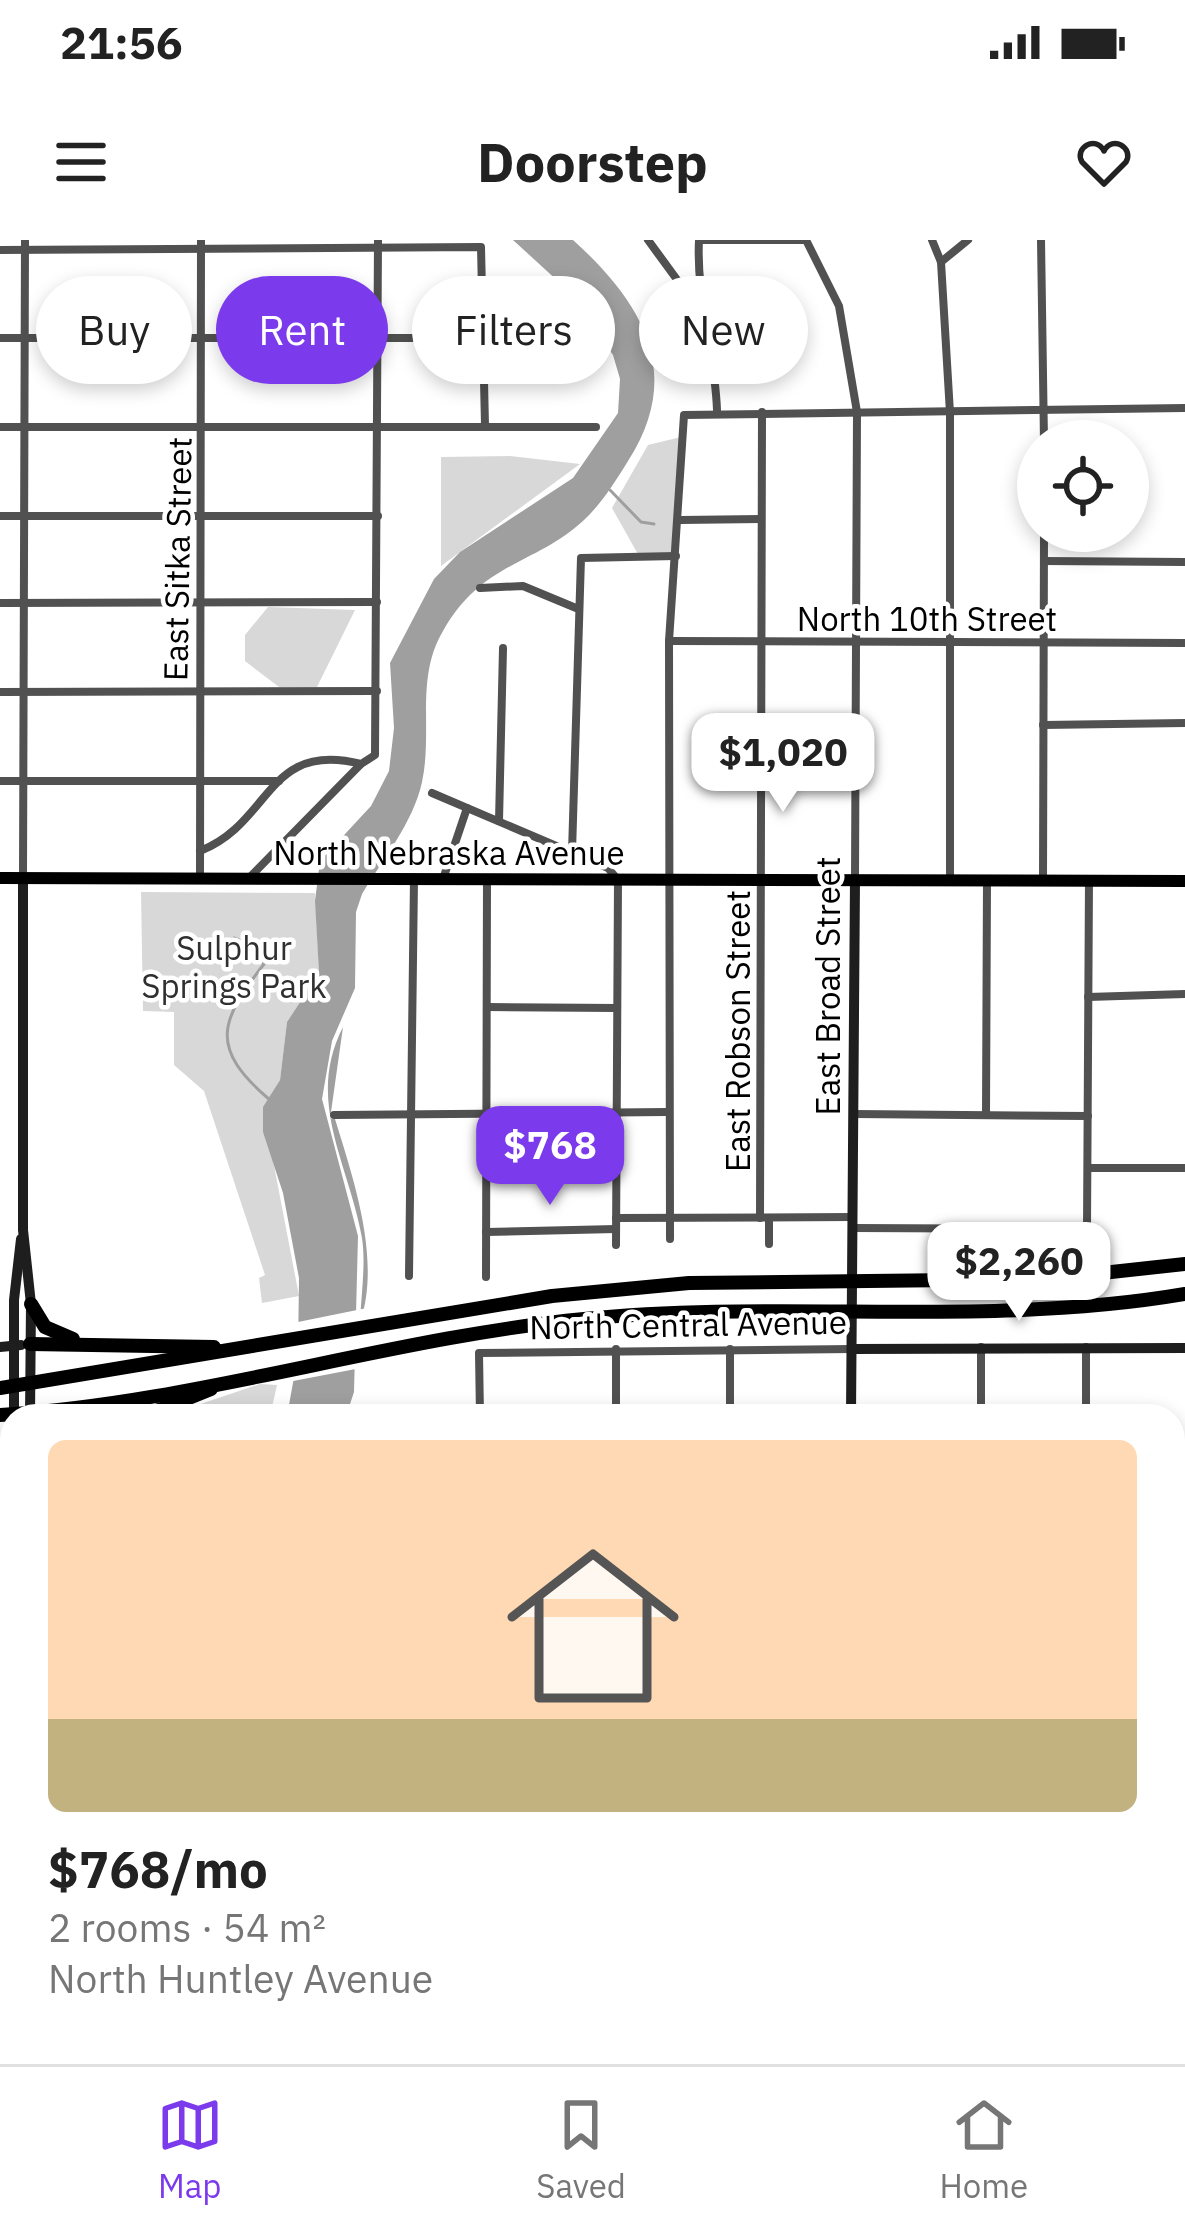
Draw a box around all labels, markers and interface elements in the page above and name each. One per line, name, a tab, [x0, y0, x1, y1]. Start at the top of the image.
text: 21:56	[60, 13, 183, 71]
text: Doorstep	[477, 127, 708, 197]
icon: menu	[48, 129, 114, 195]
icon: heart	[1071, 129, 1137, 195]
chip: Buy	[36, 276, 192, 384]
chip: Rent	[216, 276, 388, 384]
chip: Filters	[412, 276, 615, 384]
chip: New	[639, 276, 808, 384]
map controls	[1017, 420, 1149, 552]
button: locate	[1017, 420, 1149, 552]
street label: East Sitka Street	[153, 437, 201, 681]
street label: North 10th Street	[797, 597, 1057, 640]
pin: $1,020	[685, 713, 881, 815]
text: $1,020	[718, 726, 848, 777]
street label: North Nebraska Avenue	[273, 831, 625, 874]
street label: East Broad Street	[806, 856, 849, 1116]
street label: East Robson Street	[716, 890, 759, 1172]
park label: Sulphur Springs Park	[141, 926, 327, 1007]
pin: $768	[479, 1106, 621, 1208]
text: $768	[503, 1119, 597, 1170]
pin: $2,260	[921, 1222, 1117, 1324]
text: $2,260	[954, 1235, 1084, 1286]
street label: North Central Avenue	[529, 1300, 847, 1348]
icon: home	[485, 1518, 701, 1734]
text: $768/mo	[48, 1836, 268, 1902]
text: 2 rooms · 54 m²	[48, 1902, 326, 1953]
text: North Huntley Avenue	[48, 1953, 433, 2004]
tab: Map	[157, 2092, 223, 2207]
tab: Saved	[536, 2092, 626, 2207]
tab: Home	[939, 2092, 1028, 2207]

